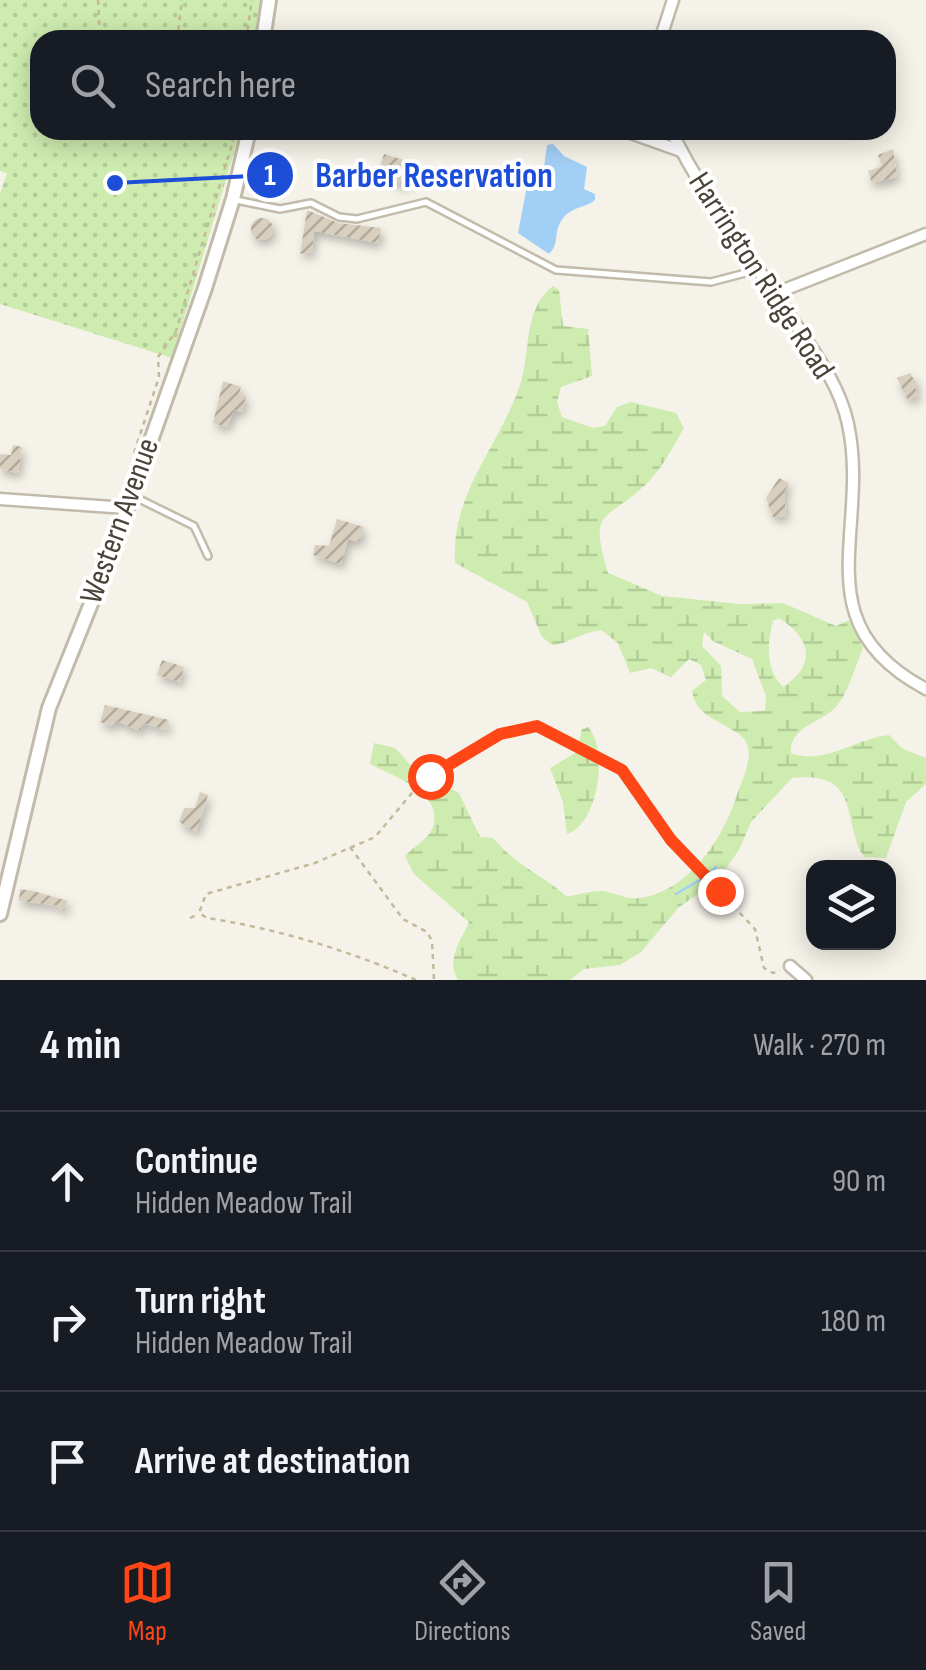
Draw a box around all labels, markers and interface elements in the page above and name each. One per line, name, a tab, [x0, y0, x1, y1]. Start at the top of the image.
search box	[30, 30, 896, 140]
icon: search	[65, 58, 120, 113]
text: Search here	[145, 63, 296, 108]
callout: Barber Reservation	[245, 142, 573, 207]
text: Barber Reservation	[315, 155, 553, 198]
text: 1	[264, 158, 276, 194]
street label: Harrington Ridge Road	[680, 165, 842, 387]
street label: Western Avenue	[72, 433, 168, 609]
route start	[408, 754, 454, 800]
map controls	[806, 860, 896, 950]
button: layers	[806, 860, 896, 950]
route end	[698, 869, 744, 915]
text: 4 min	[40, 1020, 121, 1071]
text: Walk · 270 m	[753, 1026, 886, 1065]
text: Continue	[135, 1139, 258, 1184]
icon: ahead	[40, 1154, 95, 1209]
text: 90 m	[832, 1162, 886, 1201]
text: Hidden Meadow Trail	[135, 1184, 353, 1223]
text: Turn right	[135, 1279, 266, 1324]
icon: right	[40, 1294, 95, 1349]
text: 180 m	[821, 1302, 886, 1341]
text: Hidden Meadow Trail	[135, 1324, 353, 1363]
icon: arrive	[40, 1434, 95, 1489]
text: Arrive at destination	[135, 1439, 410, 1484]
tab: Map	[120, 1555, 175, 1648]
tab: Directions	[414, 1555, 511, 1648]
tab: Saved	[750, 1555, 806, 1648]

